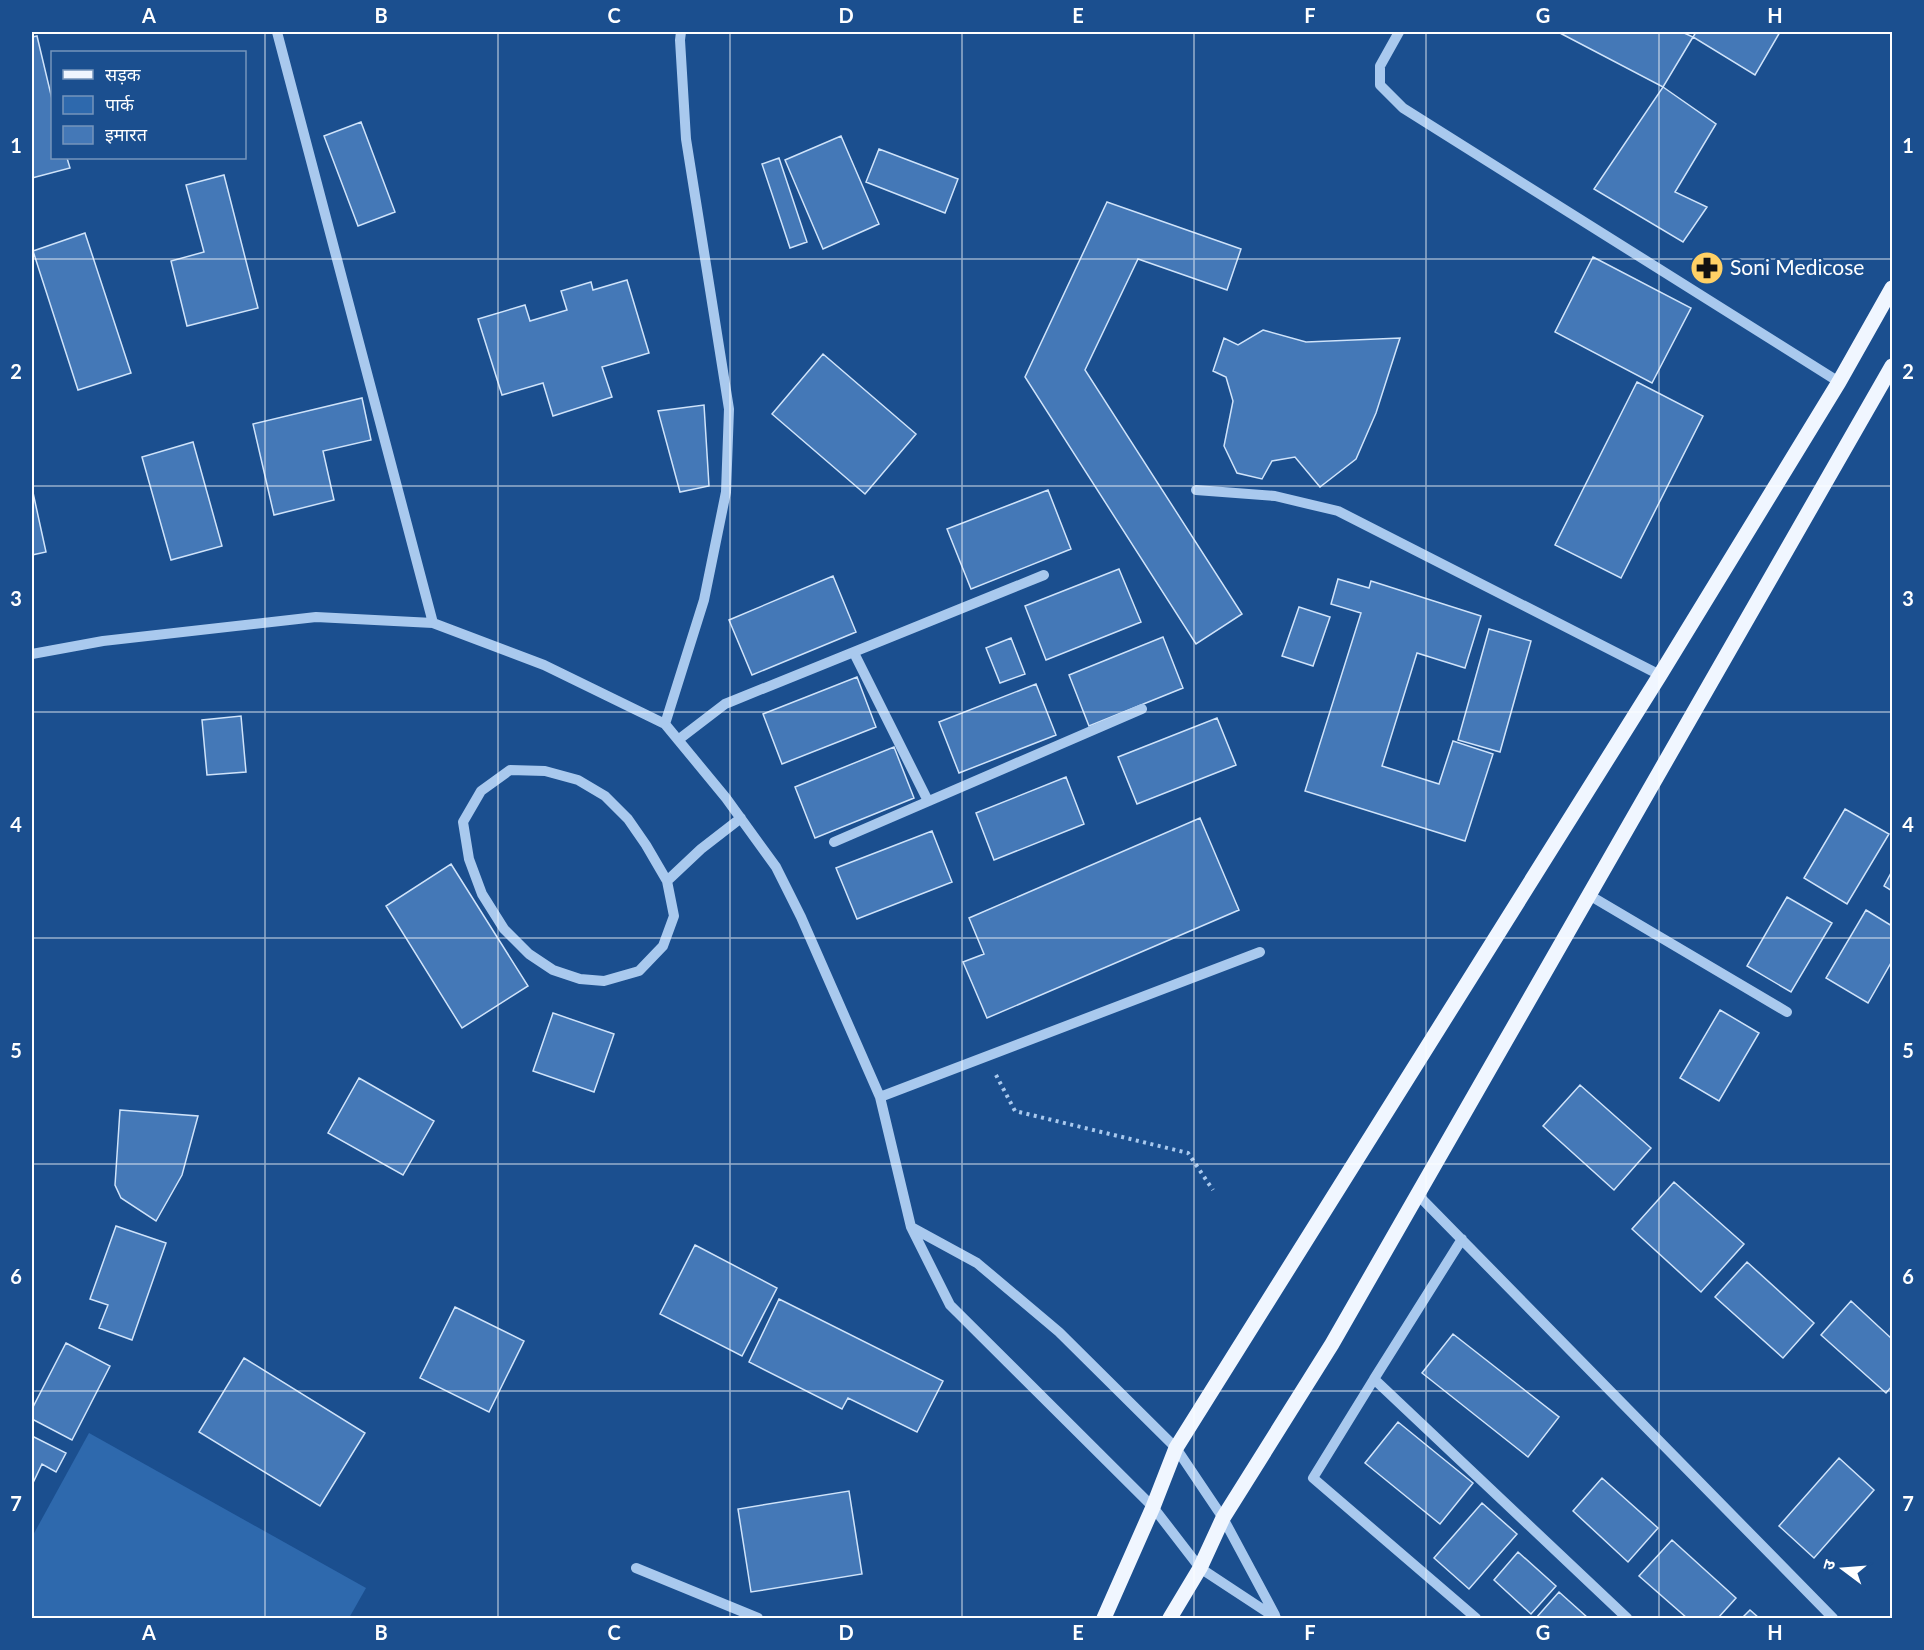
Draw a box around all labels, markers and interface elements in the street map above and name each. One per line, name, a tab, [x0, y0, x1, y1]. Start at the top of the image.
text: A	[141, 3, 156, 27]
text: B	[374, 3, 388, 27]
text: C	[607, 3, 621, 27]
text: D	[838, 3, 854, 27]
text: E	[1072, 3, 1084, 27]
text: F	[1304, 3, 1316, 27]
text: G	[1536, 3, 1550, 27]
text: H	[1767, 3, 1783, 27]
legend	[51, 51, 246, 159]
text: सड़क	[105, 63, 142, 85]
text: पार्क	[105, 93, 135, 115]
text: इमारत	[105, 123, 148, 145]
text: 1	[10, 133, 22, 157]
text: 1	[1902, 133, 1914, 157]
pharmacy icon: Soni Medicose	[1689, 250, 1725, 286]
place label: Soni Medicose	[1730, 254, 1864, 279]
text: 2	[10, 359, 22, 383]
text: 2	[1902, 359, 1914, 383]
text: 3	[10, 586, 22, 610]
text: 3	[1902, 586, 1914, 610]
text: 4	[10, 812, 22, 836]
text: 4	[1902, 812, 1914, 836]
text: 5	[10, 1038, 22, 1062]
text: 5	[1902, 1038, 1914, 1062]
text: 6	[10, 1264, 22, 1288]
text: 6	[1902, 1264, 1914, 1288]
text: 7	[10, 1491, 22, 1515]
text: 7	[1902, 1491, 1914, 1515]
north arrow	[1813, 1539, 1873, 1599]
text: उ	[1818, 1557, 1839, 1572]
text: A	[141, 1620, 156, 1644]
text: B	[374, 1620, 388, 1644]
text: C	[607, 1620, 621, 1644]
text: D	[838, 1620, 854, 1644]
text: E	[1072, 1620, 1084, 1644]
text: F	[1304, 1620, 1316, 1644]
text: G	[1536, 1620, 1550, 1644]
text: H	[1767, 1620, 1783, 1644]

